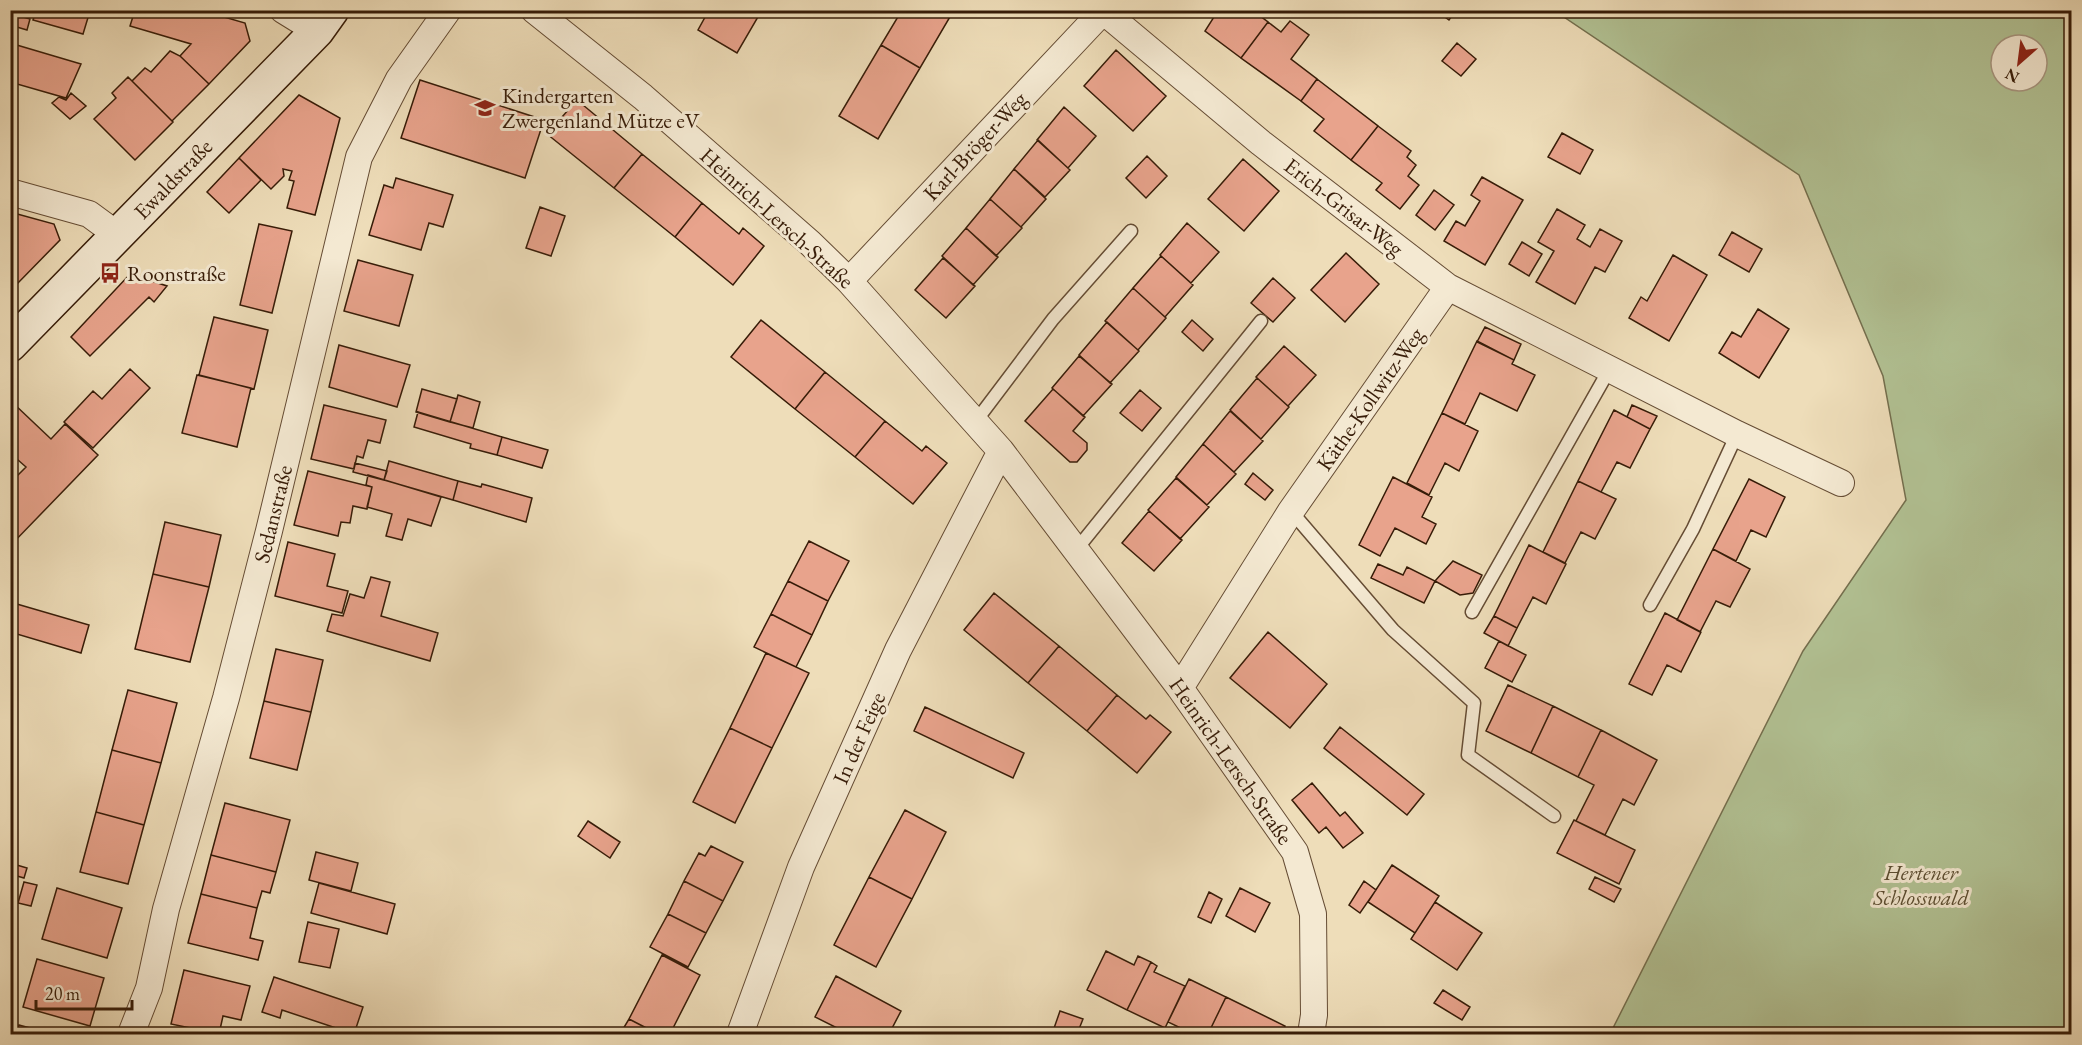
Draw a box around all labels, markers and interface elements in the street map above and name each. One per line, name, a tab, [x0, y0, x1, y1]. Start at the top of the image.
north arrow	[1989, 33, 2049, 93]
text: N	[2002, 63, 2023, 88]
place label: Kindergarten Zwergenland Mütze eV	[502, 81, 700, 135]
street label: Karl-Bröger-Weg	[917, 85, 1034, 207]
school or university icon: Kindergarten Zwergenland Mütze eV	[473, 96, 497, 120]
street label: Ewaldstraße	[127, 132, 219, 226]
street label: Heinrich-Lersch-Straße	[694, 141, 860, 295]
street label: Erich-Grisar-Weg	[1278, 151, 1410, 263]
place label: Roonstraße	[127, 259, 226, 288]
bus stop icon: Roonstraße	[98, 261, 122, 285]
street label: Käthe-Kollwitz-Weg	[1310, 321, 1431, 477]
street label: Sedanstraße	[247, 462, 299, 566]
street label: Heinrich-Lersch-Straße	[1162, 672, 1300, 851]
street label: In der Feige	[826, 687, 892, 789]
park label: Hertener Schlosswald	[1872, 858, 1969, 912]
scale bar	[36, 973, 132, 1011]
text: 20 m	[45, 982, 80, 1005]

